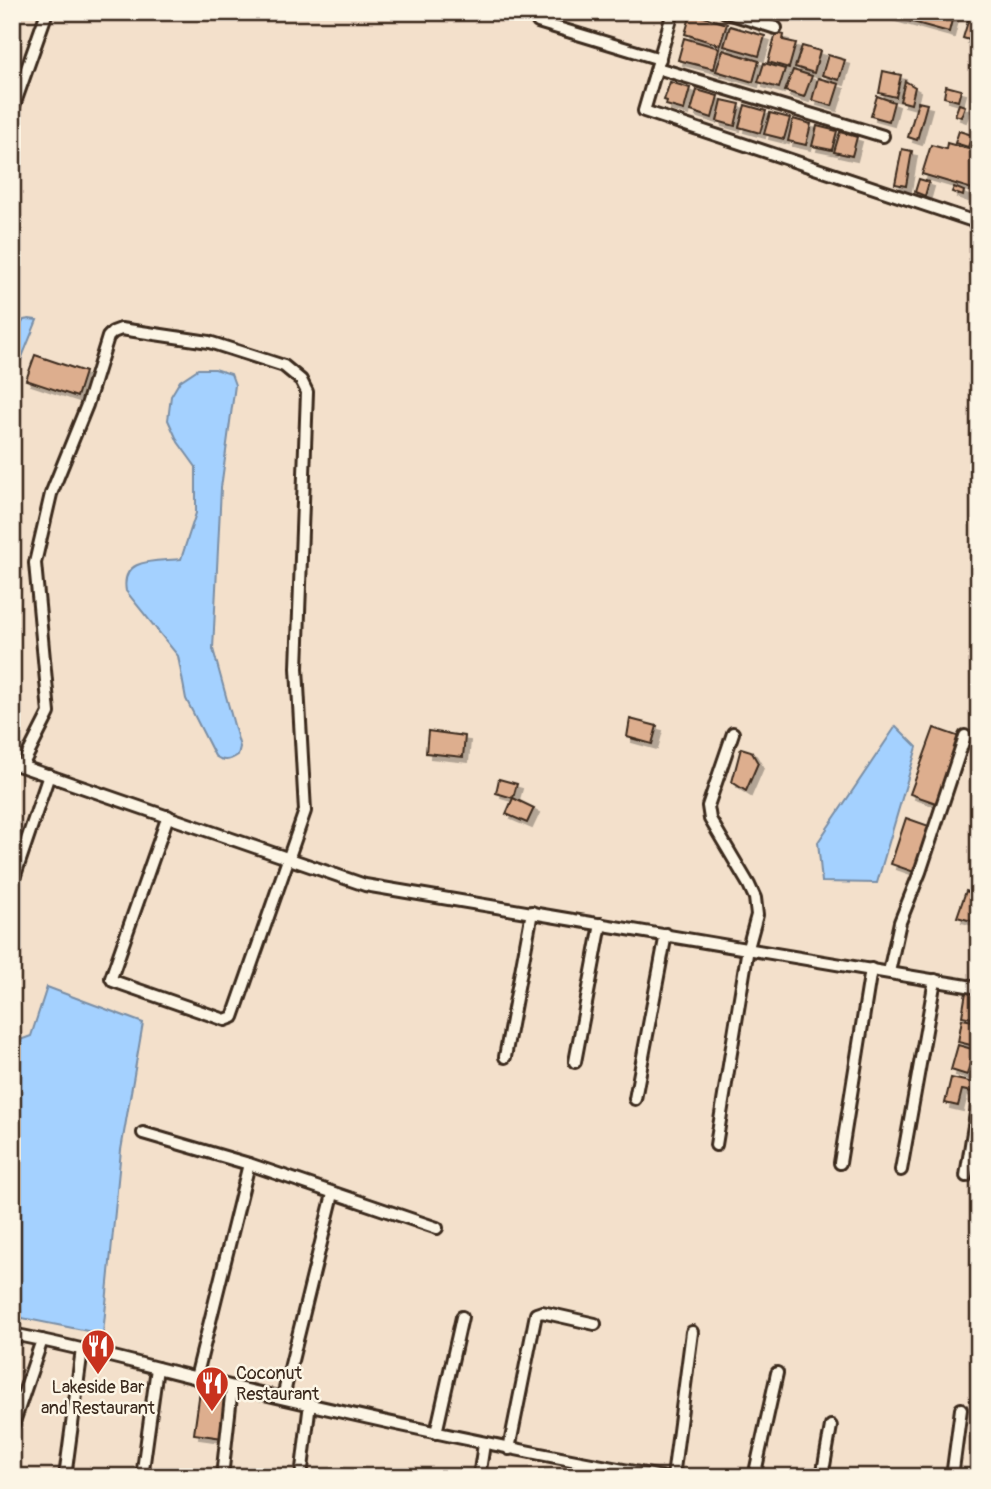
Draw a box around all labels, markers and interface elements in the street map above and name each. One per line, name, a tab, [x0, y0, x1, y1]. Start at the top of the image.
restaurant icon: Lakeside Bar and Restaurant	[79, 1327, 117, 1376]
place label: Coconut Restaurant	[236, 1362, 320, 1406]
restaurant icon: Coconut Restaurant	[193, 1364, 231, 1413]
place label: Lakeside Bar and Restaurant	[41, 1376, 156, 1420]

